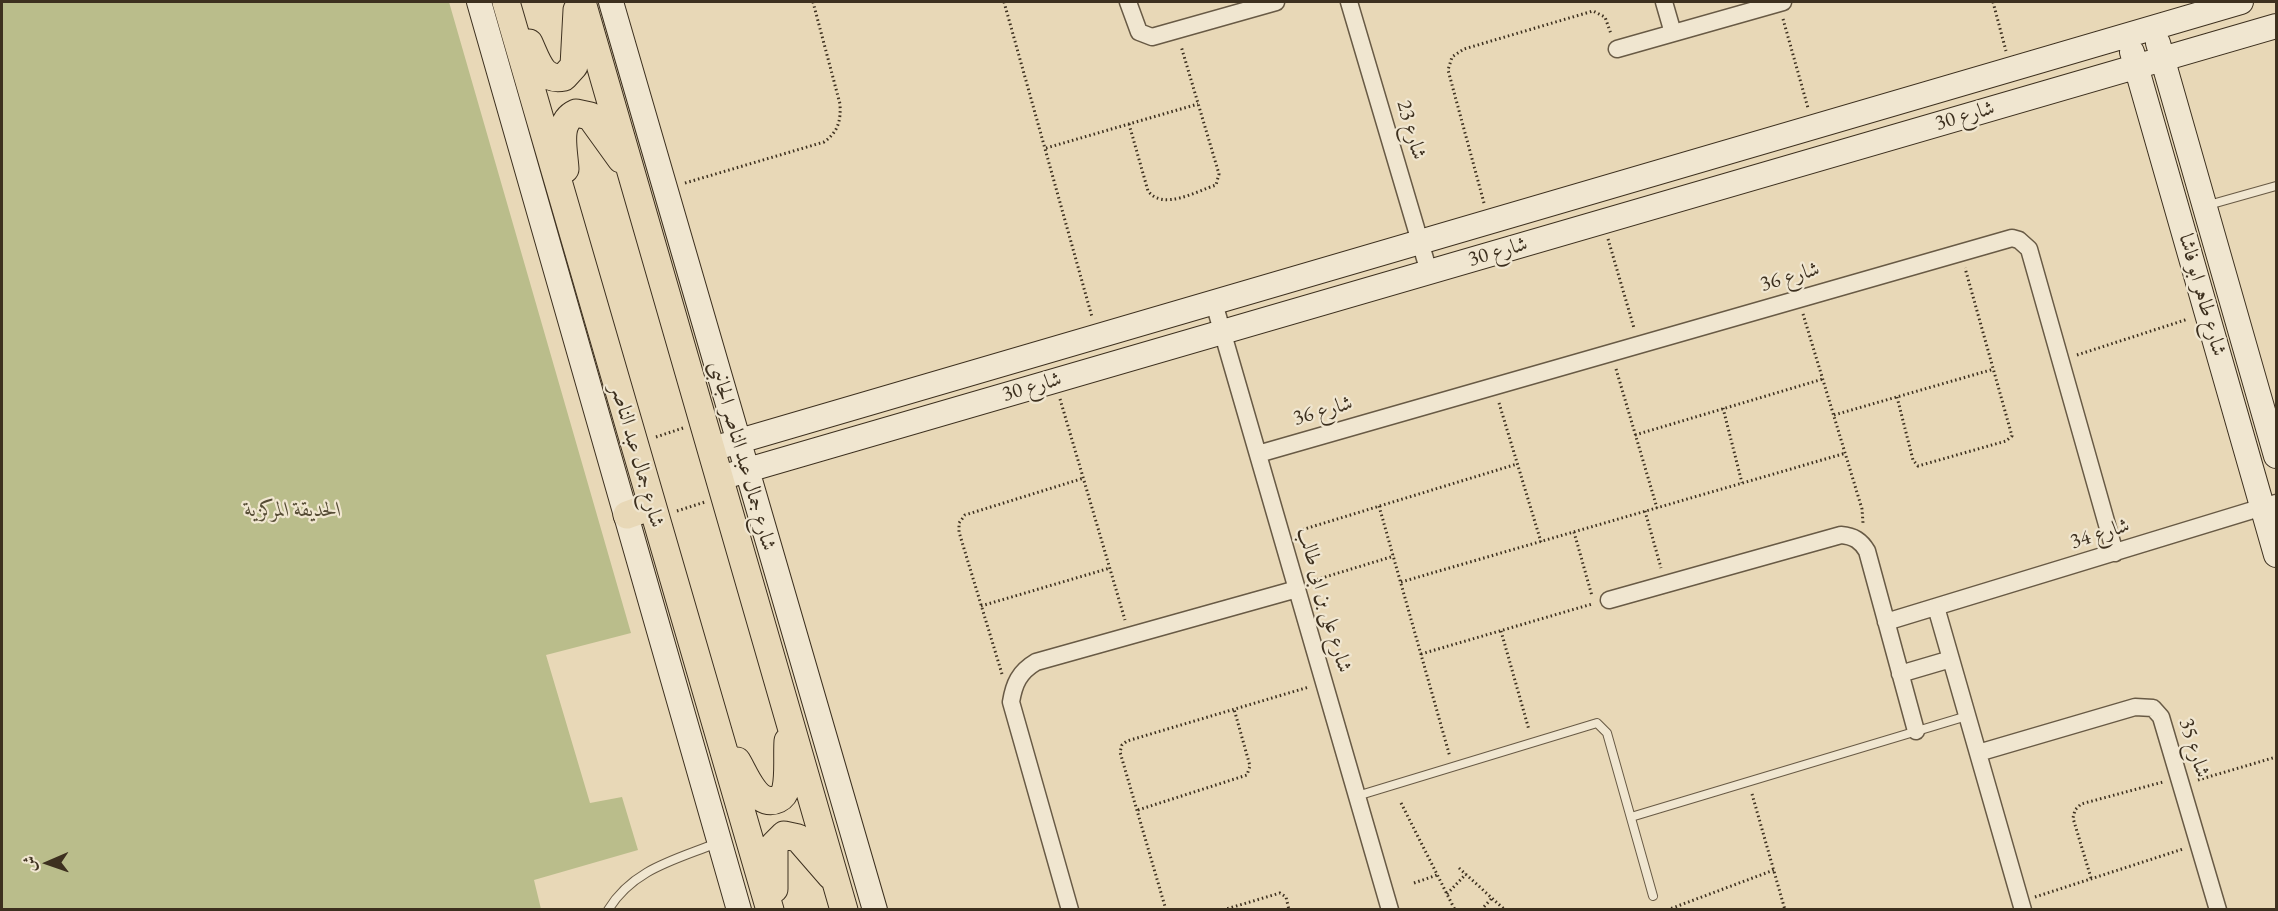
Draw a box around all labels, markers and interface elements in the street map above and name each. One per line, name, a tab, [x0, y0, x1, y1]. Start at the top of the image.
street label: شارع 30	[1932, 96, 1998, 136]
street label: شارع 23	[1391, 97, 1431, 163]
street label: شارع طاهر ابو فاشا	[2173, 231, 2231, 359]
street label: شارع 30	[1465, 232, 1531, 272]
street label: شارع 36	[1757, 257, 1823, 297]
street label: شارع جمال عبد الناصر الجانبى	[703, 358, 781, 554]
street label: شارع 30	[999, 367, 1065, 407]
street label: شارع جمال عبد الناصر	[605, 381, 669, 531]
street label: شارع 36	[1290, 391, 1356, 431]
park label: الحديقة المركزية	[244, 497, 342, 523]
street label: شارع 34	[2067, 513, 2133, 555]
street label: شارع على بن ابى طالب	[1291, 524, 1357, 676]
street label: شارع 35	[2173, 715, 2215, 781]
north arrow	[18, 833, 78, 893]
text: ش	[19, 855, 40, 872]

